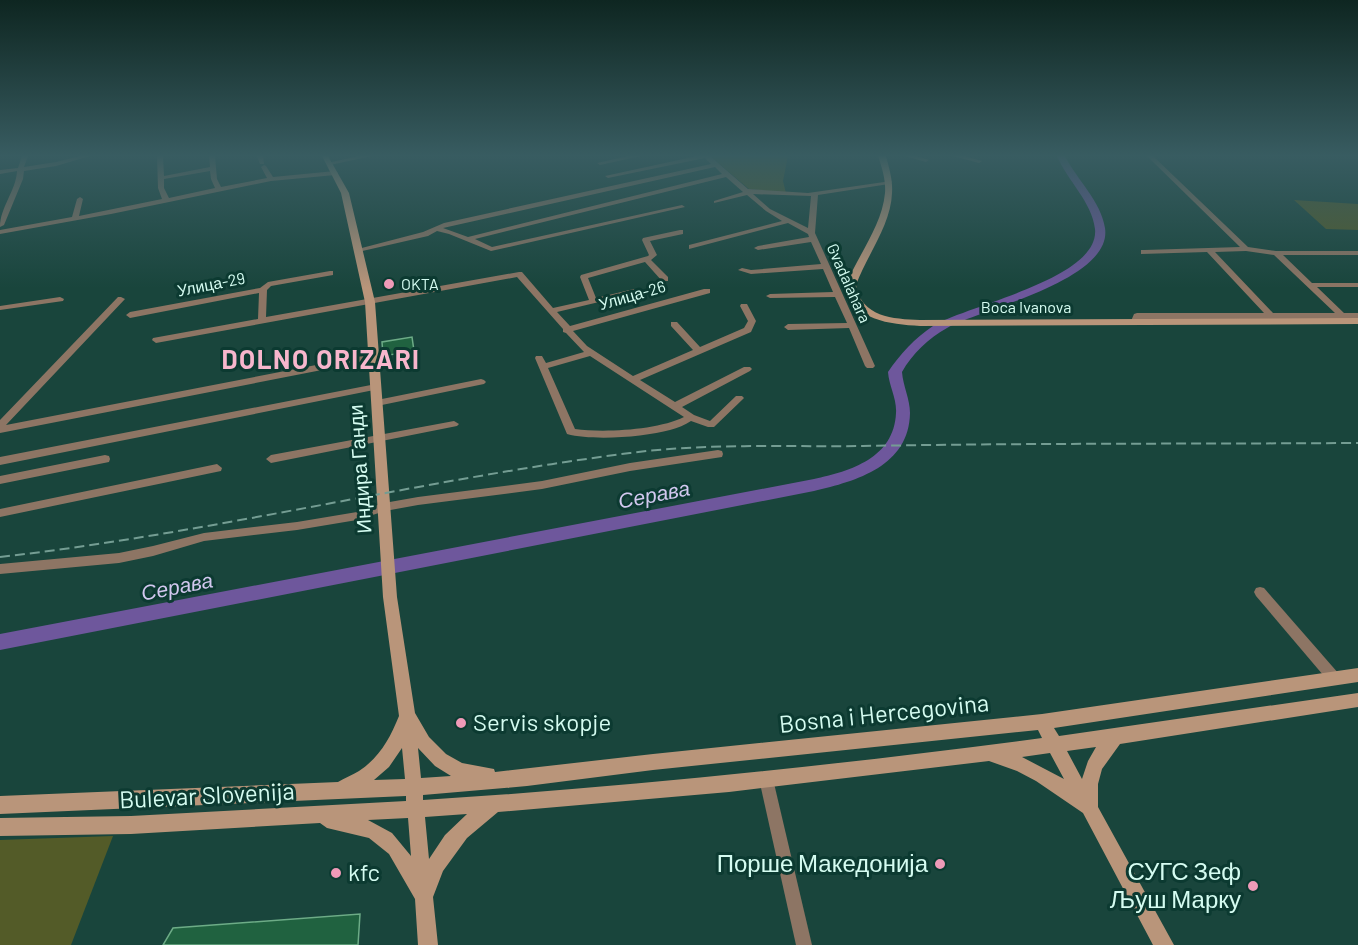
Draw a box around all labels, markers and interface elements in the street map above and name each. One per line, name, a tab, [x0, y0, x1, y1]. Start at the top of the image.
street label: Gvadalahara	[824, 240, 875, 325]
street label: Улица-29	[175, 268, 246, 299]
place label: OKTA	[401, 274, 439, 293]
street label: Улица-26	[596, 276, 667, 313]
marker: OKTA	[382, 277, 396, 291]
street label: Boca Ivanova	[981, 297, 1071, 316]
district label: DOLNO ORIZARI	[222, 343, 420, 374]
street label: Индира Ганди	[343, 404, 375, 534]
water label: Серава	[616, 474, 692, 513]
water label: Серава	[139, 566, 215, 605]
street label: Bosna i Hercegovina	[777, 687, 990, 738]
place label: Servis skopje	[473, 707, 611, 736]
marker: Servis skopje	[454, 716, 468, 730]
street label: Bulevar Slovenija	[118, 775, 295, 814]
place label: Порше Македонија	[717, 848, 929, 877]
place label: СУГС Зеф Љуш Марку	[1110, 856, 1241, 913]
place label: kfc	[348, 857, 380, 886]
marker: Порше Македонија	[933, 857, 947, 871]
marker: kfc	[329, 866, 343, 880]
marker: СУГС Зеф Љуш Марку	[1246, 879, 1260, 893]

